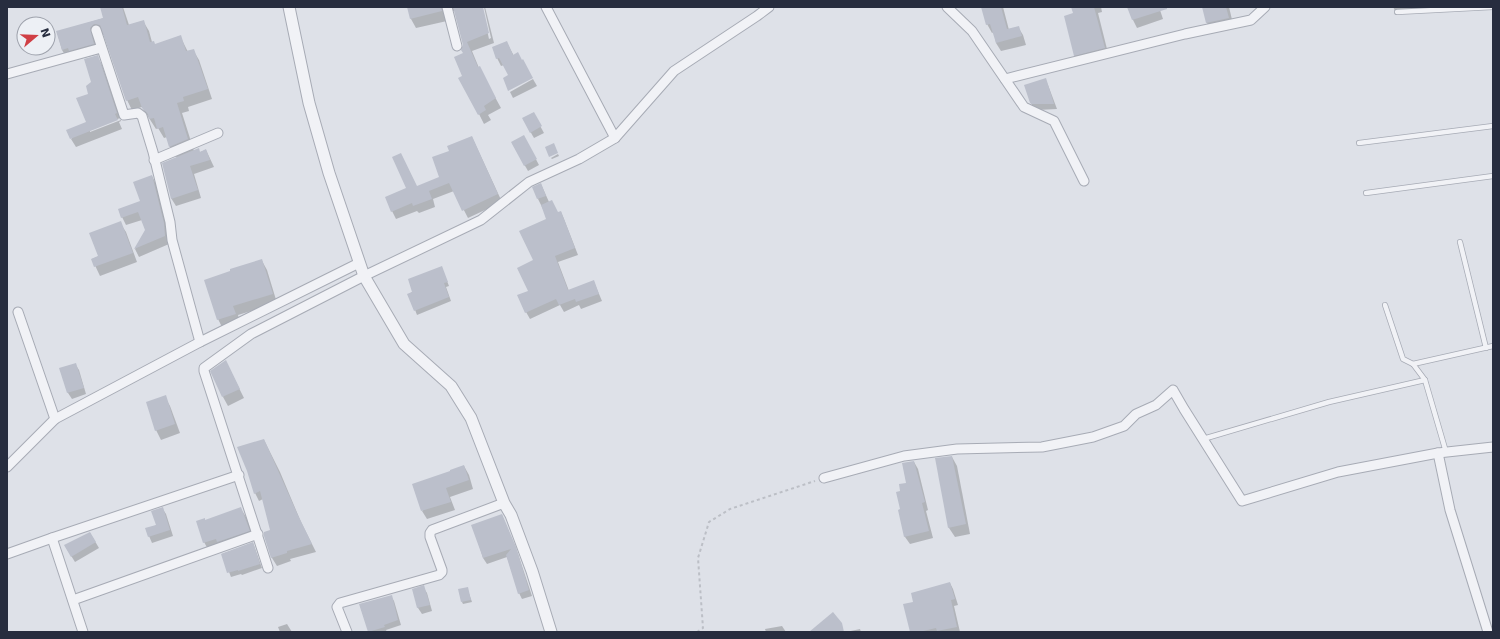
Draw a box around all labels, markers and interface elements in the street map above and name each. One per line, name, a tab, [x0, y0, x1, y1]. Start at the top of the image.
north arrow	[16, 16, 56, 56]
text: N	[37, 26, 53, 39]

